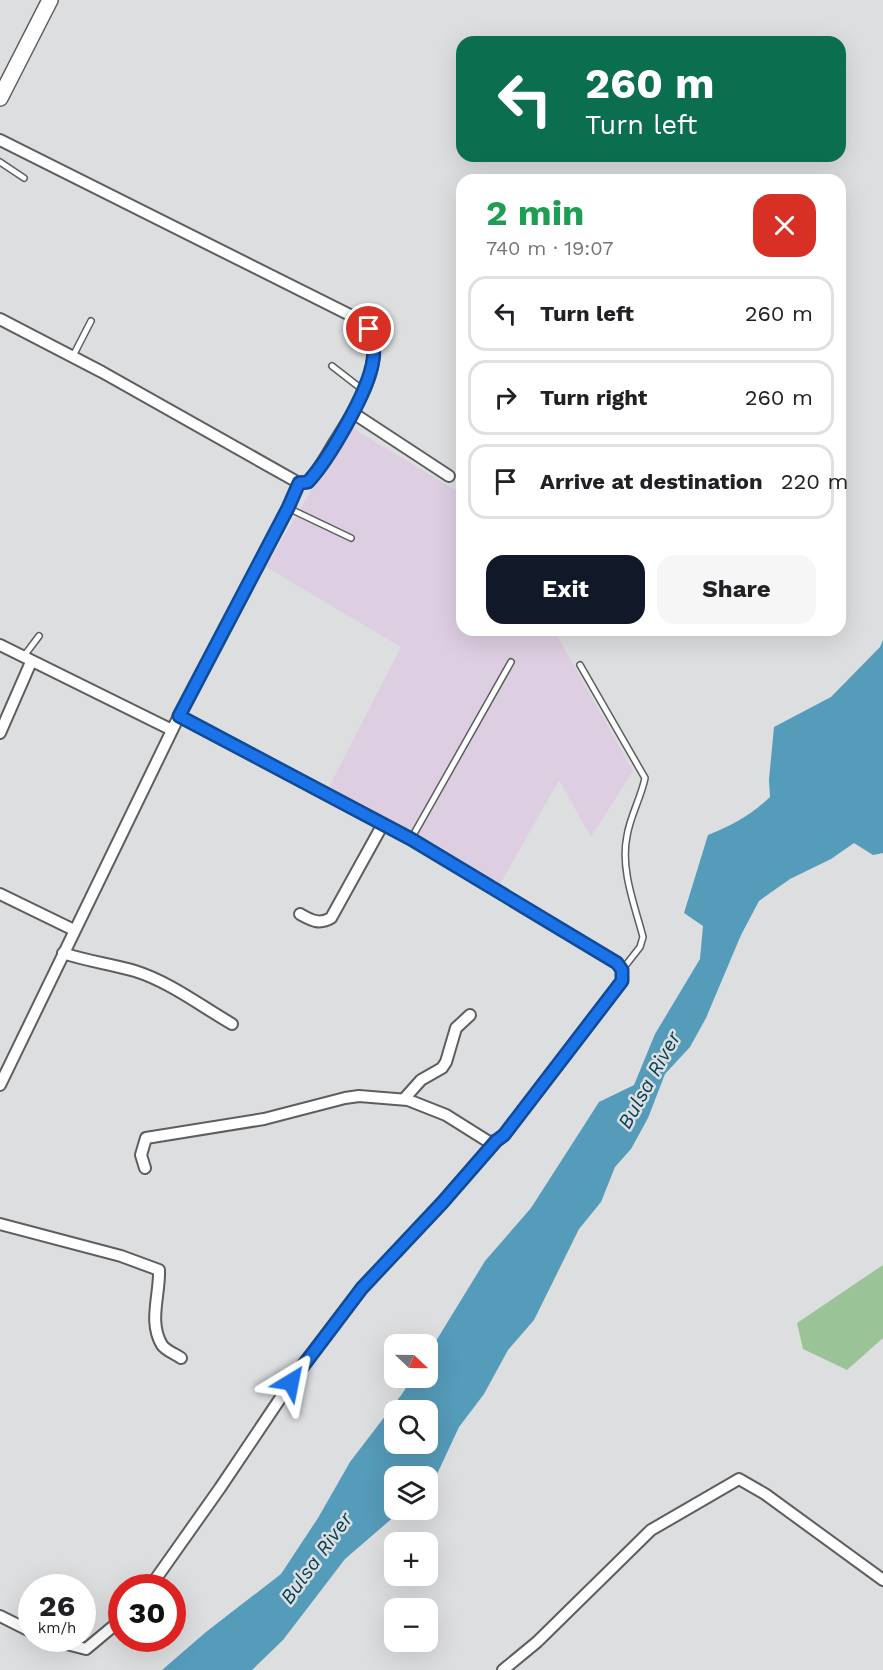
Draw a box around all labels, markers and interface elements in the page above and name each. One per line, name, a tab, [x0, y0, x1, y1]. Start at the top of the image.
text: 260 m	[585, 59, 715, 108]
icon: left	[486, 60, 564, 138]
text: Turn left	[585, 109, 697, 141]
text: 2 min	[486, 192, 584, 234]
button: close	[753, 194, 816, 257]
text: 740 m · 19:07	[486, 236, 614, 260]
icon: left	[489, 297, 522, 330]
text: Turn left	[540, 301, 634, 326]
text: 260 m	[745, 301, 813, 326]
pin	[343, 303, 394, 354]
icon: arrive	[352, 312, 385, 345]
icon: right	[489, 381, 522, 414]
text: Turn right	[540, 385, 647, 410]
text: 260 m	[745, 385, 813, 410]
icon: arrive	[489, 465, 522, 498]
text: Arrive at destination	[540, 469, 763, 494]
text: 220 m	[781, 469, 848, 494]
button: Exit	[486, 555, 645, 624]
button: Share	[657, 555, 816, 624]
water label: Bulsa River	[613, 1026, 686, 1133]
north arrow	[384, 1334, 438, 1388]
map controls	[384, 1334, 438, 1652]
position arrow	[259, 1350, 323, 1414]
button: search	[384, 1400, 438, 1454]
button: layers	[384, 1466, 438, 1520]
water label: Bulsa River	[275, 1507, 358, 1608]
button: +	[384, 1532, 438, 1586]
speed limit sign: 30	[108, 1574, 186, 1652]
text: 26	[39, 1588, 75, 1623]
button: −	[384, 1598, 438, 1652]
text: km/h	[38, 1619, 76, 1637]

